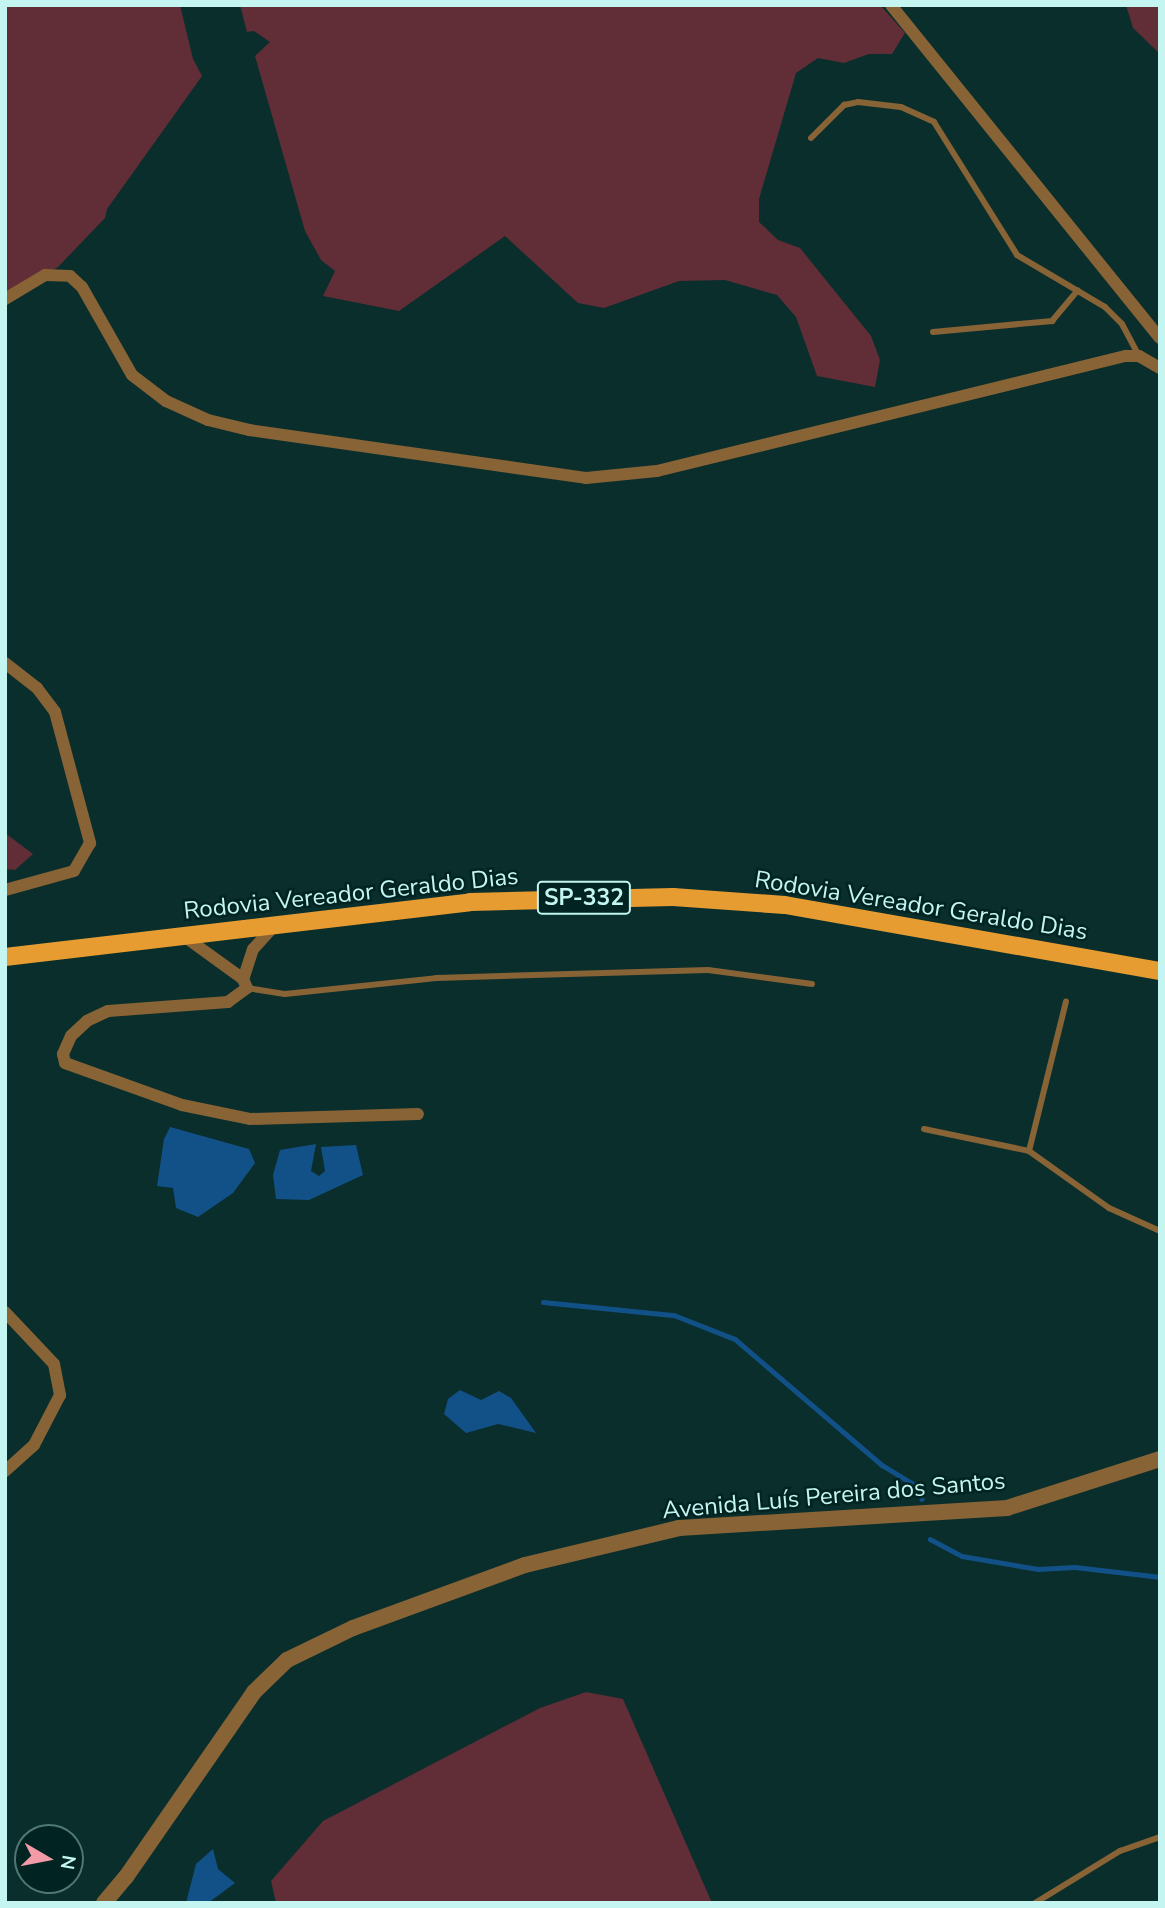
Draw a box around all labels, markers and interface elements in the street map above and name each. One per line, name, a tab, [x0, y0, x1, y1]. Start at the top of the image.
street label: Rodovia Vereador Geraldo Dias	[182, 862, 520, 926]
street label: Rodovia Vereador Geraldo Dias	[753, 865, 1089, 947]
road number: SP-332	[537, 878, 631, 917]
street label: Avenida Luís Pereira dos Santos	[661, 1467, 1007, 1525]
north arrow	[14, 1824, 84, 1894]
text: N	[54, 1853, 82, 1872]

